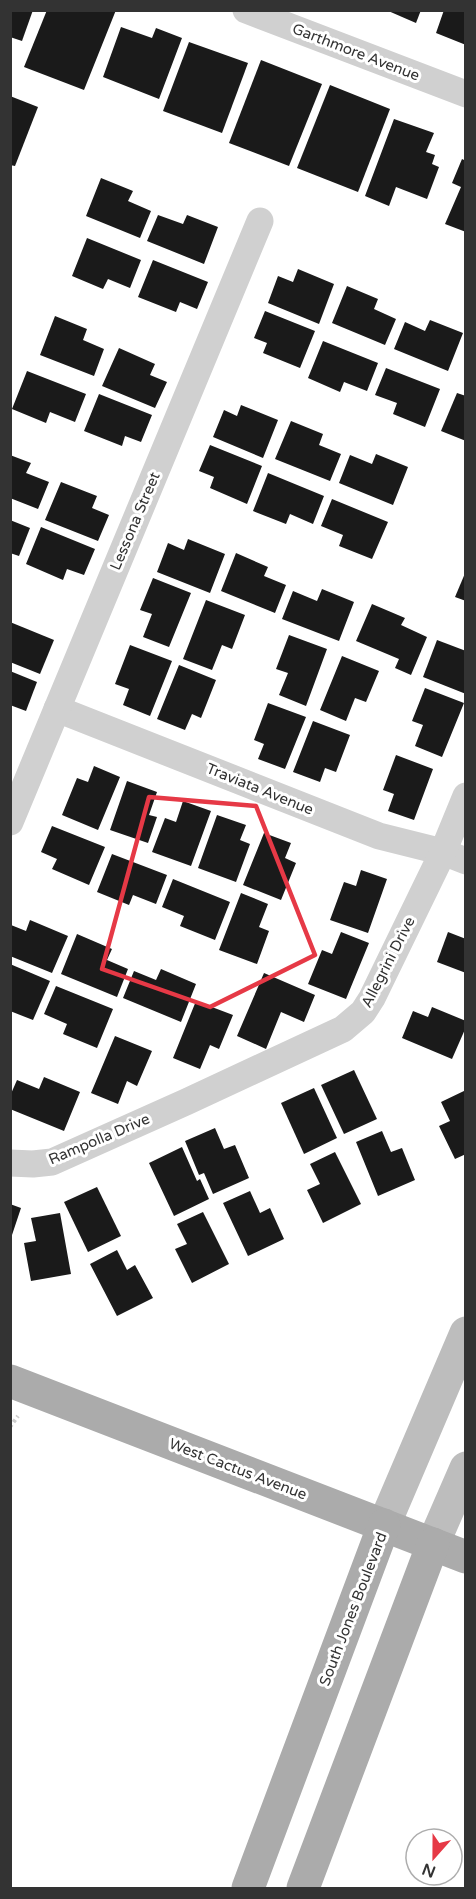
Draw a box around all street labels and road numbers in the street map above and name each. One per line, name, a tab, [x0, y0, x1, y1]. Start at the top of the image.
street label: Garthmore Avenue	[290, 19, 422, 85]
street label: Lessona Street	[106, 469, 164, 573]
street label: Traviata Avenue	[204, 759, 316, 819]
street label: Allegrini Drive	[357, 913, 419, 1011]
street label: Rampolla Drive	[46, 1110, 152, 1168]
street label: West Cactus Avenue	[166, 1434, 310, 1504]
street label: South Jones Boulevard	[315, 1530, 391, 1688]

